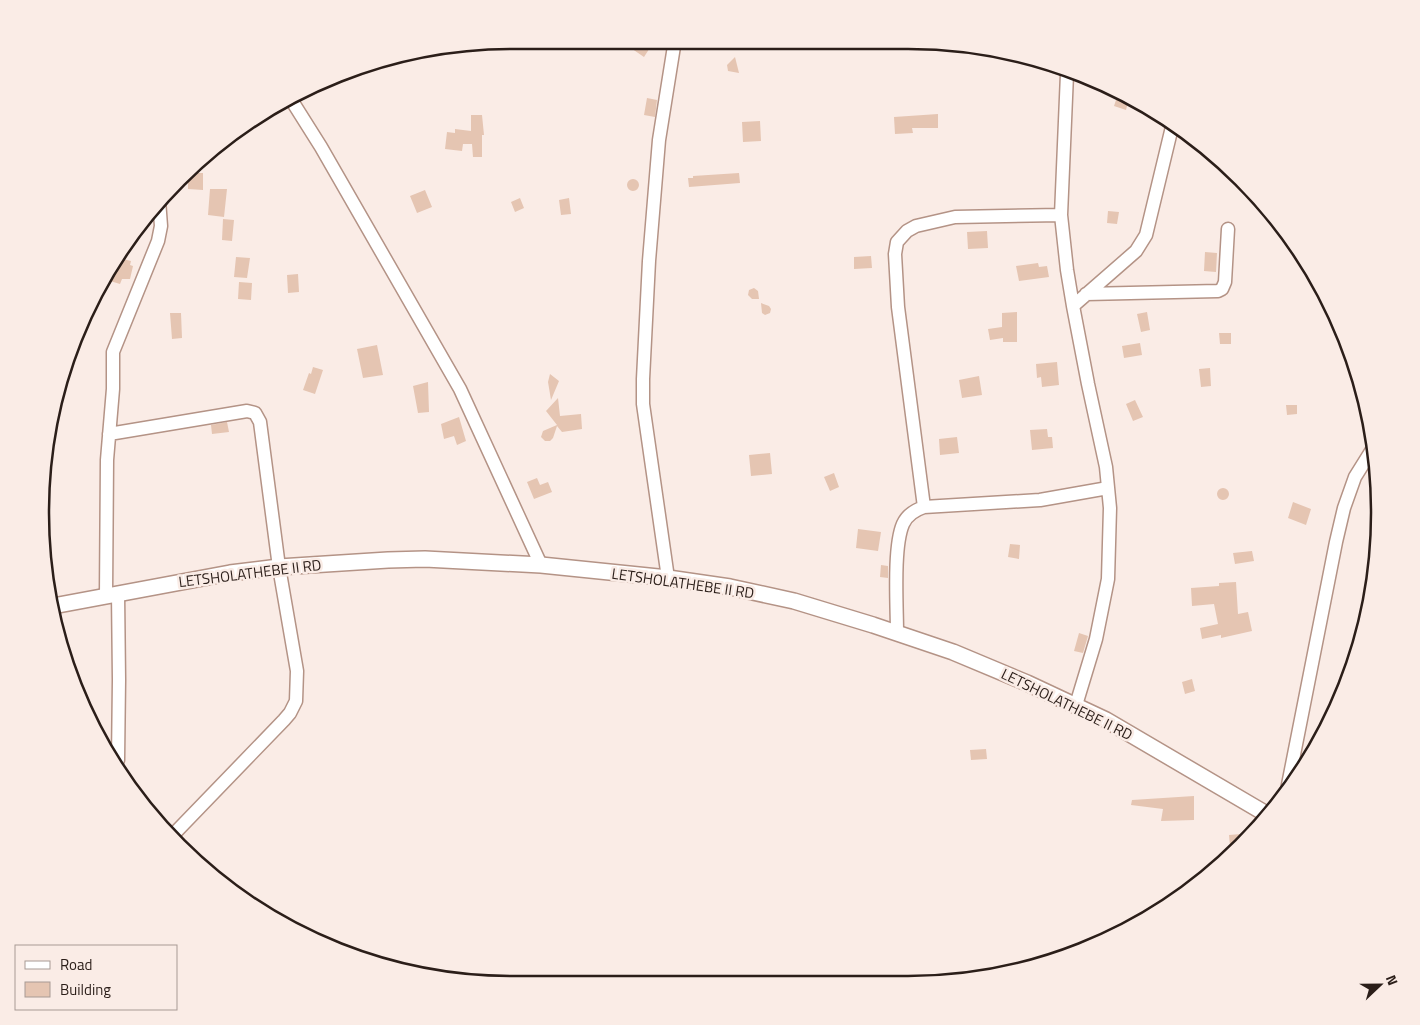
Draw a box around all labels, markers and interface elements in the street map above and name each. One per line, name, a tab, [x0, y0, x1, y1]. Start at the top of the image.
street label: LETSHOLATHEBE II RD	[177, 553, 323, 593]
street label: LETSHOLATHEBE II RD	[610, 562, 756, 604]
street label: LETSHOLATHEBE II RD	[997, 662, 1137, 746]
legend	[15, 945, 178, 1010]
text: Road	[60, 953, 92, 976]
north arrow	[1355, 960, 1405, 1010]
text: N	[1381, 972, 1404, 988]
text: Building	[60, 978, 111, 1001]

